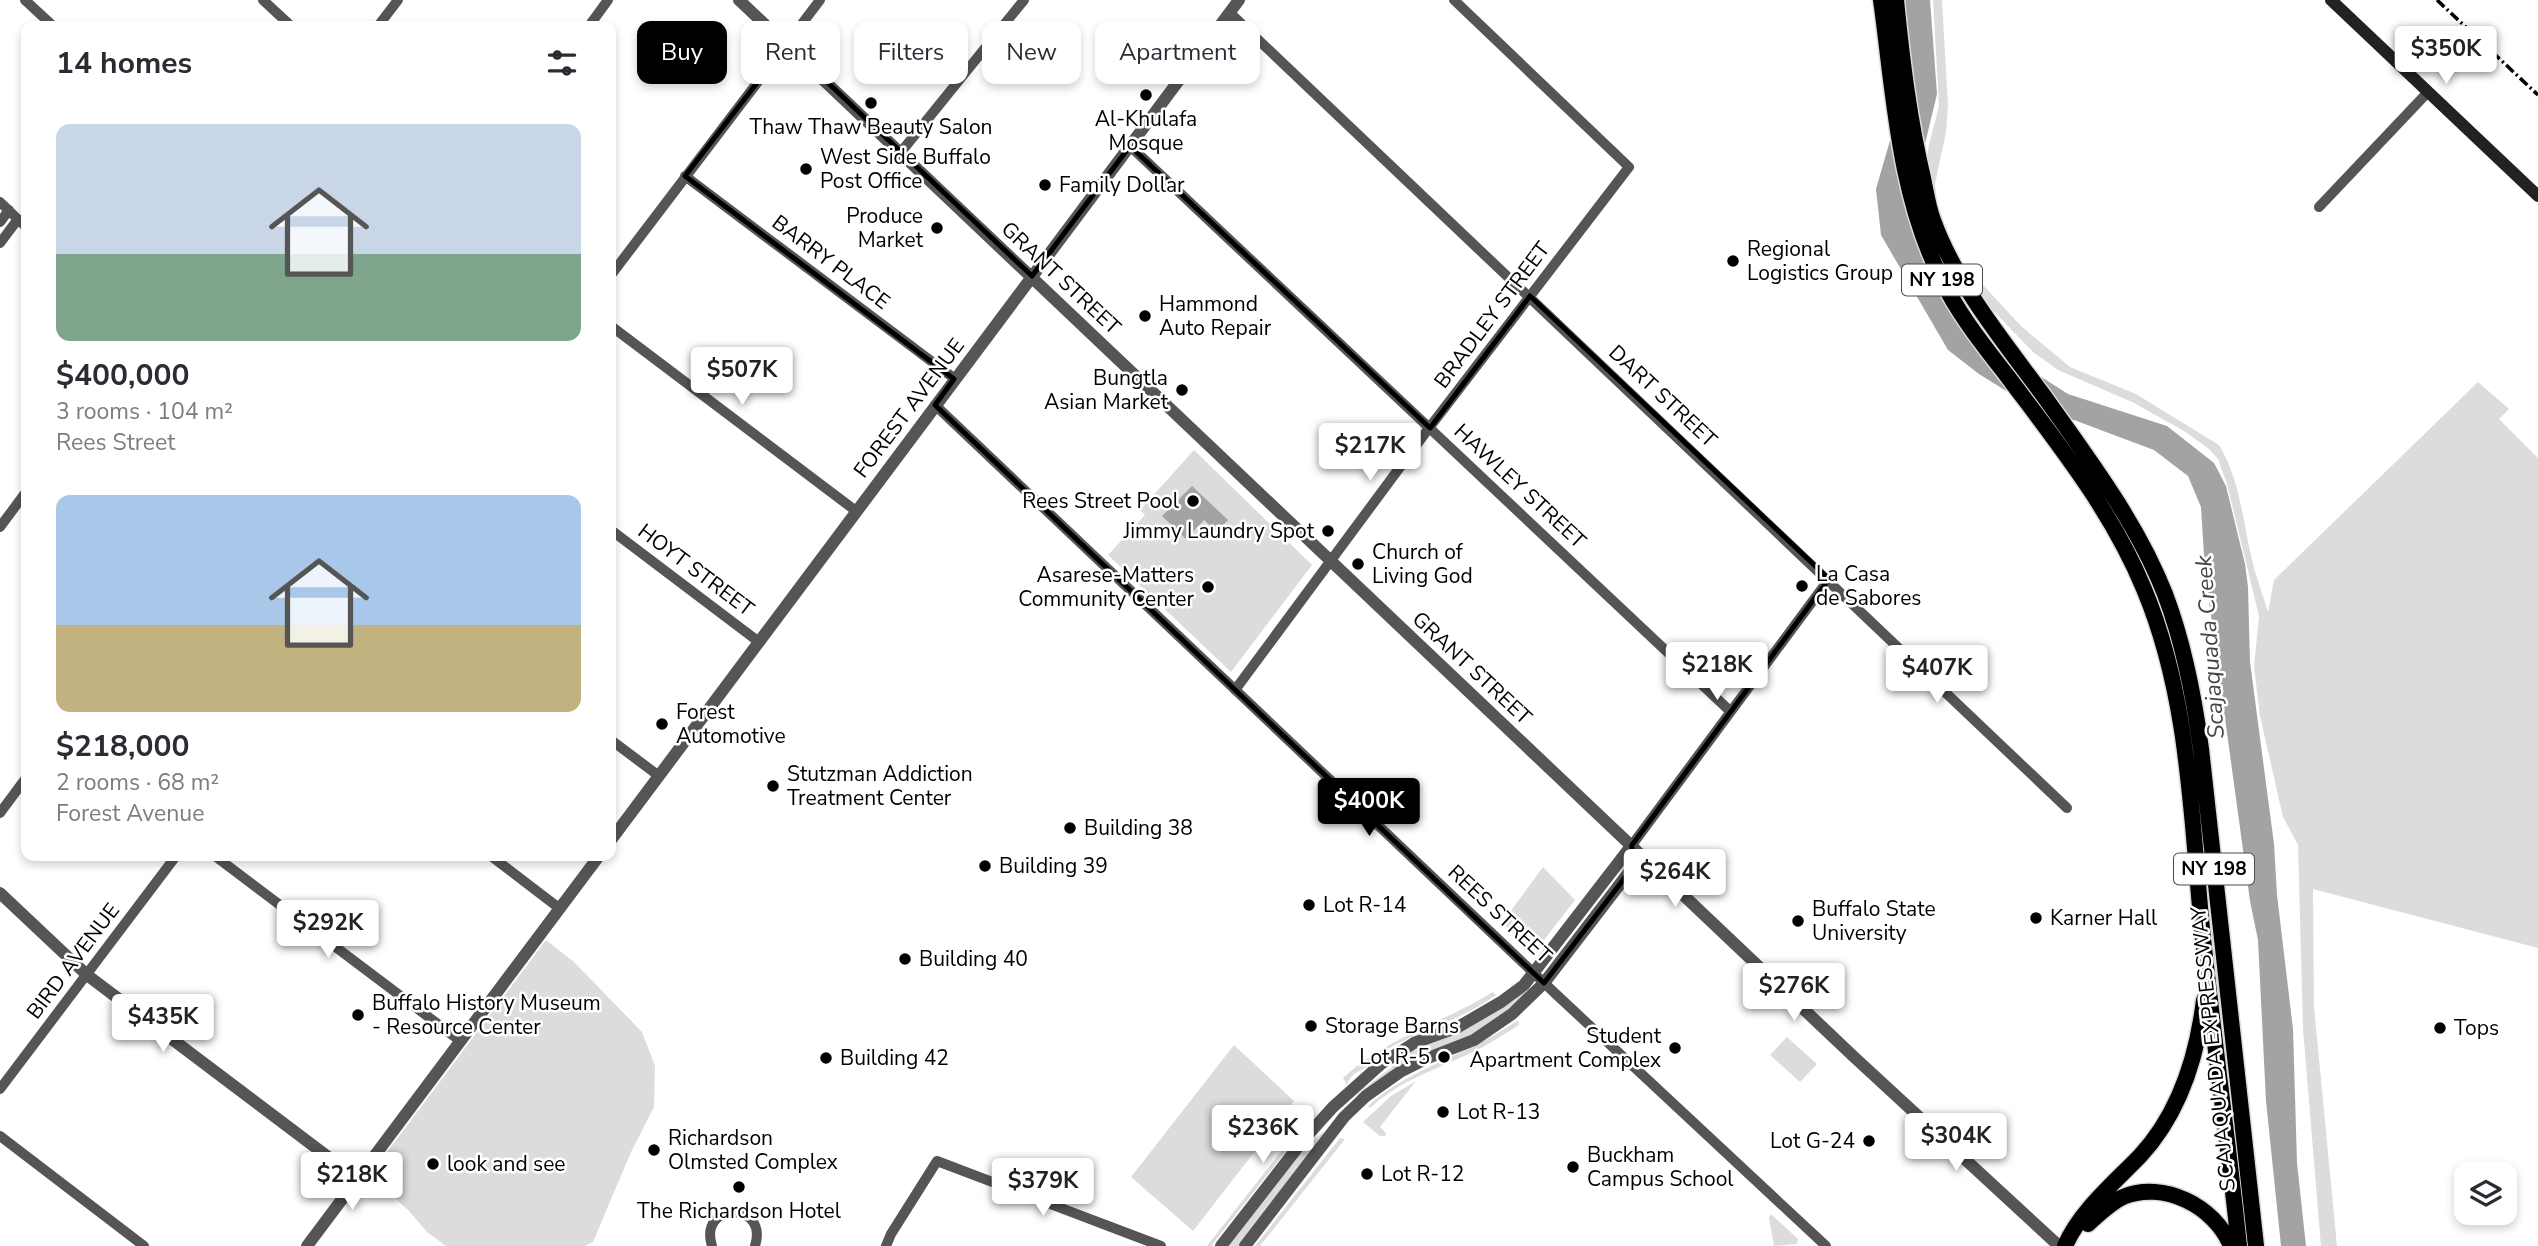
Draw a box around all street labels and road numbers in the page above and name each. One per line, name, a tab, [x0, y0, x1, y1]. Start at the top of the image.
street label: BARRY PLACE	[766, 208, 896, 316]
street label: GRANT STREET	[995, 215, 1127, 341]
street label: BRADLEY STREET	[1428, 236, 1556, 394]
road number: NY 198	[1902, 264, 1982, 296]
street label: FOREST AVENUE	[847, 333, 971, 483]
street label: DART STREET	[1603, 339, 1723, 454]
street label: HAWLEY STREET	[1448, 418, 1592, 555]
street label: HOYT STREET	[632, 517, 760, 623]
street label: GRANT STREET	[1406, 605, 1538, 731]
road number: NY 198	[2174, 854, 2254, 884]
street label: REES STREET	[1442, 858, 1558, 970]
street label: BIRD AVENUE	[20, 897, 126, 1025]
street label: SCAJAQUADA EXPRESSWAY	[2184, 905, 2242, 1193]

